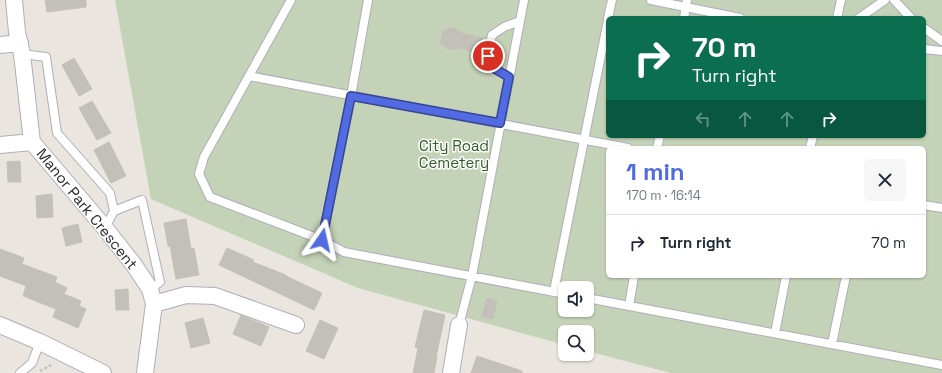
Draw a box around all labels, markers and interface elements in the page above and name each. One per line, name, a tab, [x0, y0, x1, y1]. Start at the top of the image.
text: 70 m	[692, 29, 757, 65]
icon: right	[626, 32, 678, 84]
pin	[471, 39, 505, 73]
icon: arrive	[477, 45, 499, 67]
text: Turn right	[692, 64, 776, 87]
icon: left	[692, 108, 714, 130]
icon: ahead	[734, 108, 756, 130]
icon: ahead	[776, 108, 798, 130]
icon: right	[818, 108, 840, 130]
park label: City Road Cemetery	[419, 136, 489, 172]
street label: Manor Park Crescent	[33, 144, 142, 273]
text: 1 min	[626, 156, 685, 187]
button: close	[864, 159, 906, 201]
text: 170 m · 16:14	[626, 187, 701, 204]
position arrow	[301, 219, 343, 261]
icon: right	[626, 232, 648, 254]
text: Turn right	[660, 233, 731, 252]
text: 70 m	[871, 233, 906, 252]
map controls	[558, 281, 594, 361]
button: sound	[558, 281, 594, 317]
button: search	[558, 325, 594, 361]

